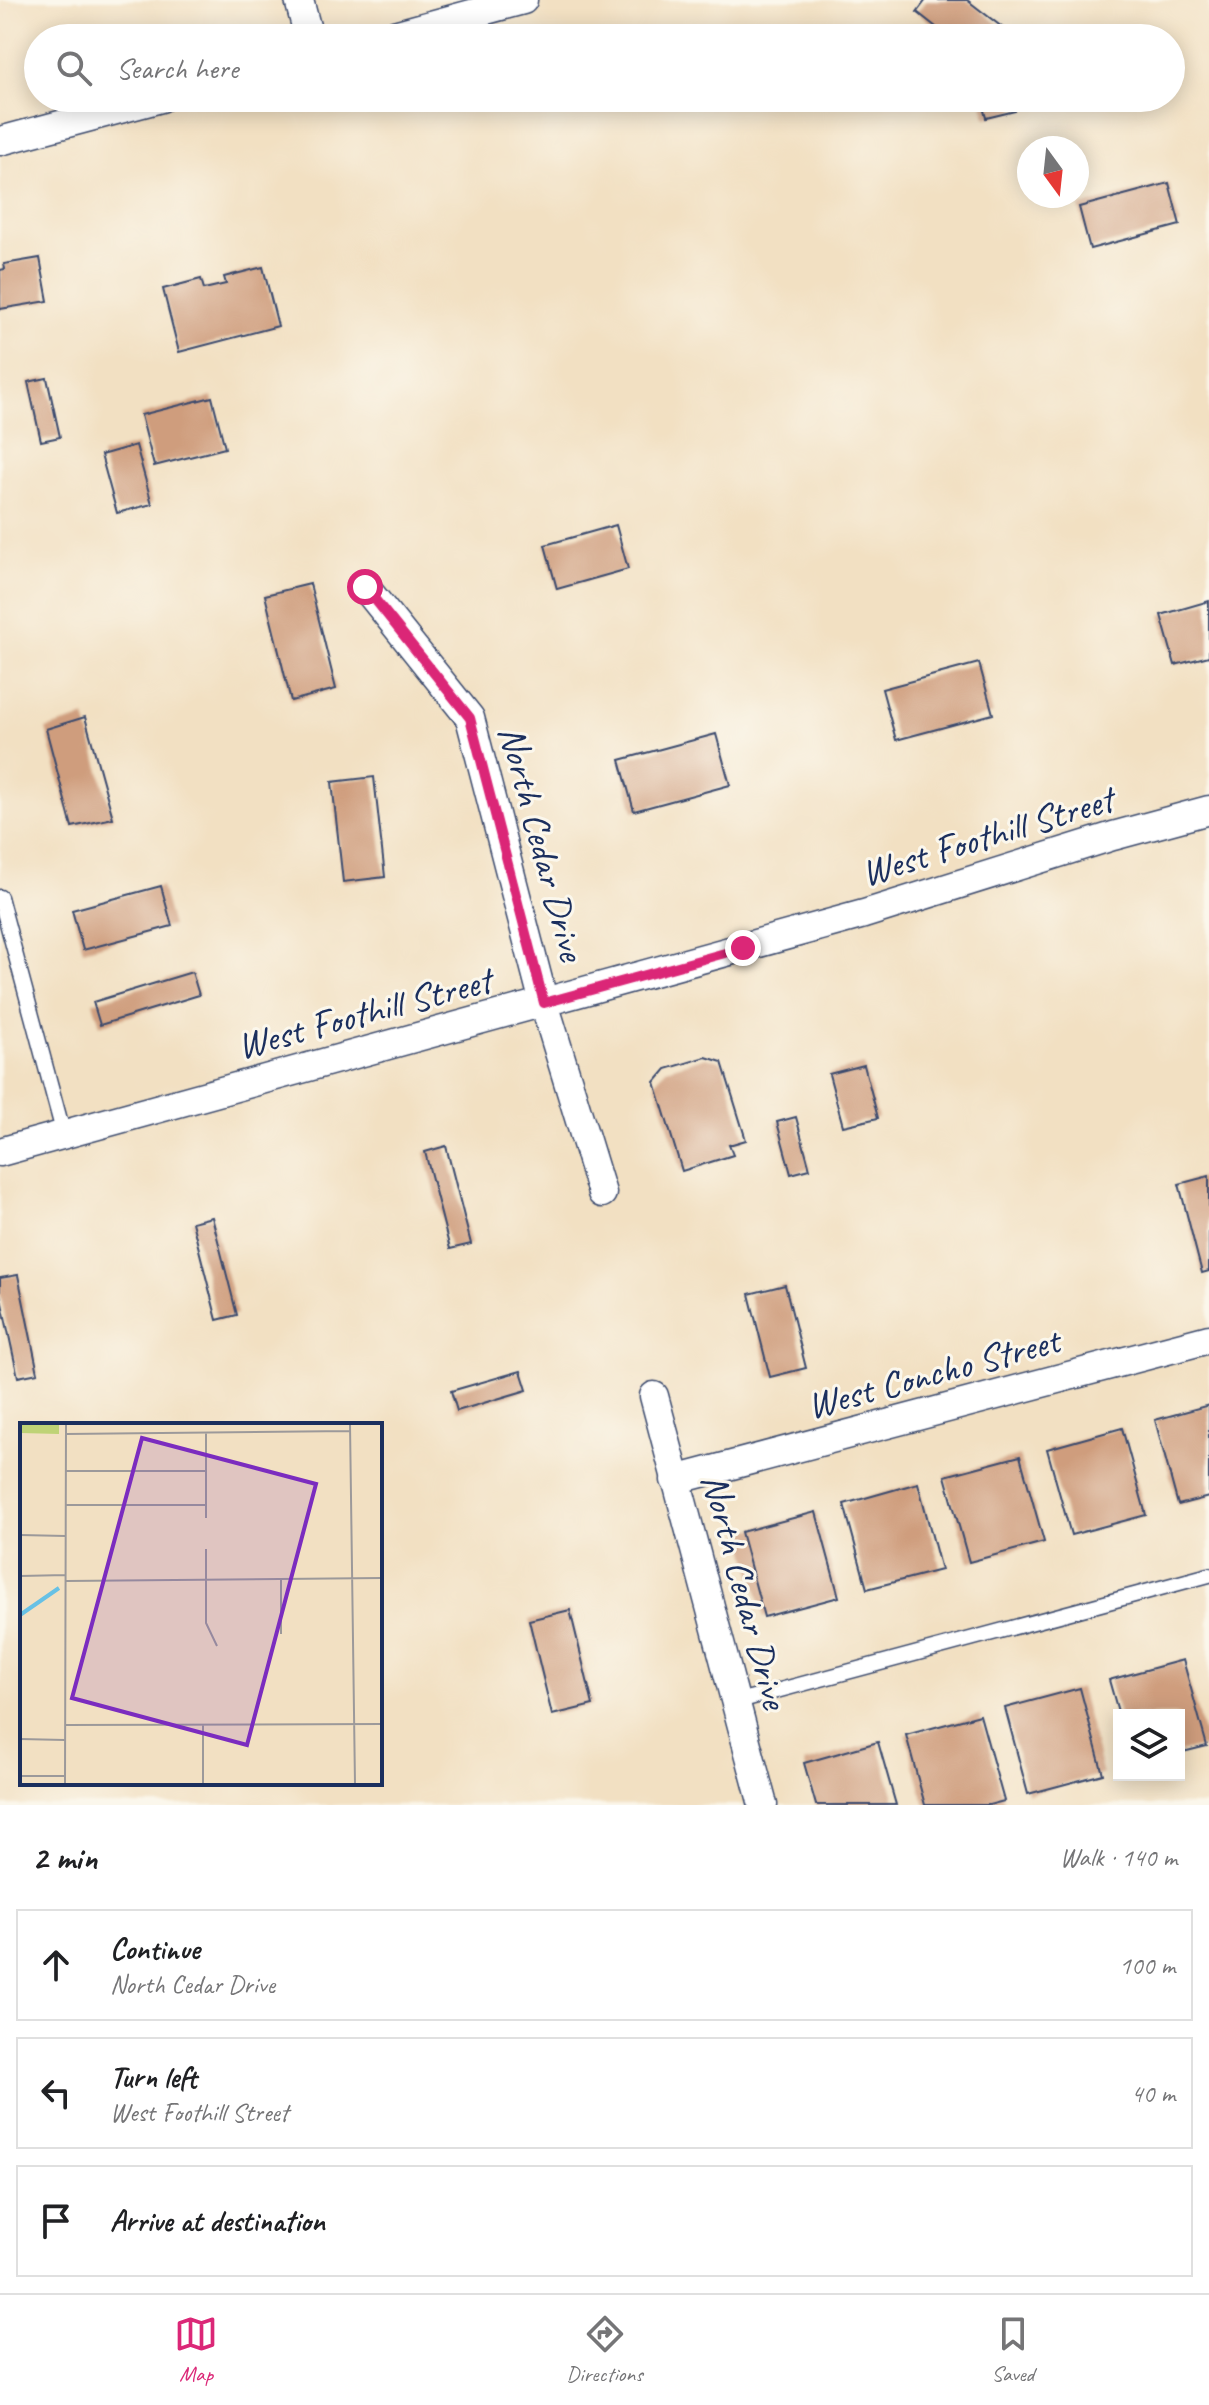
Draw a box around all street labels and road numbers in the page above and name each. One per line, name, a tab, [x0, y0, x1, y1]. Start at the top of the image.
street label: North Cedar Drive	[488, 721, 597, 968]
street label: West Foothill Street	[855, 774, 1124, 897]
street label: West Foothill Street	[232, 955, 501, 1069]
street label: West Concho Street	[802, 1316, 1067, 1429]
street label: North Cedar Drive	[691, 1469, 800, 1716]

